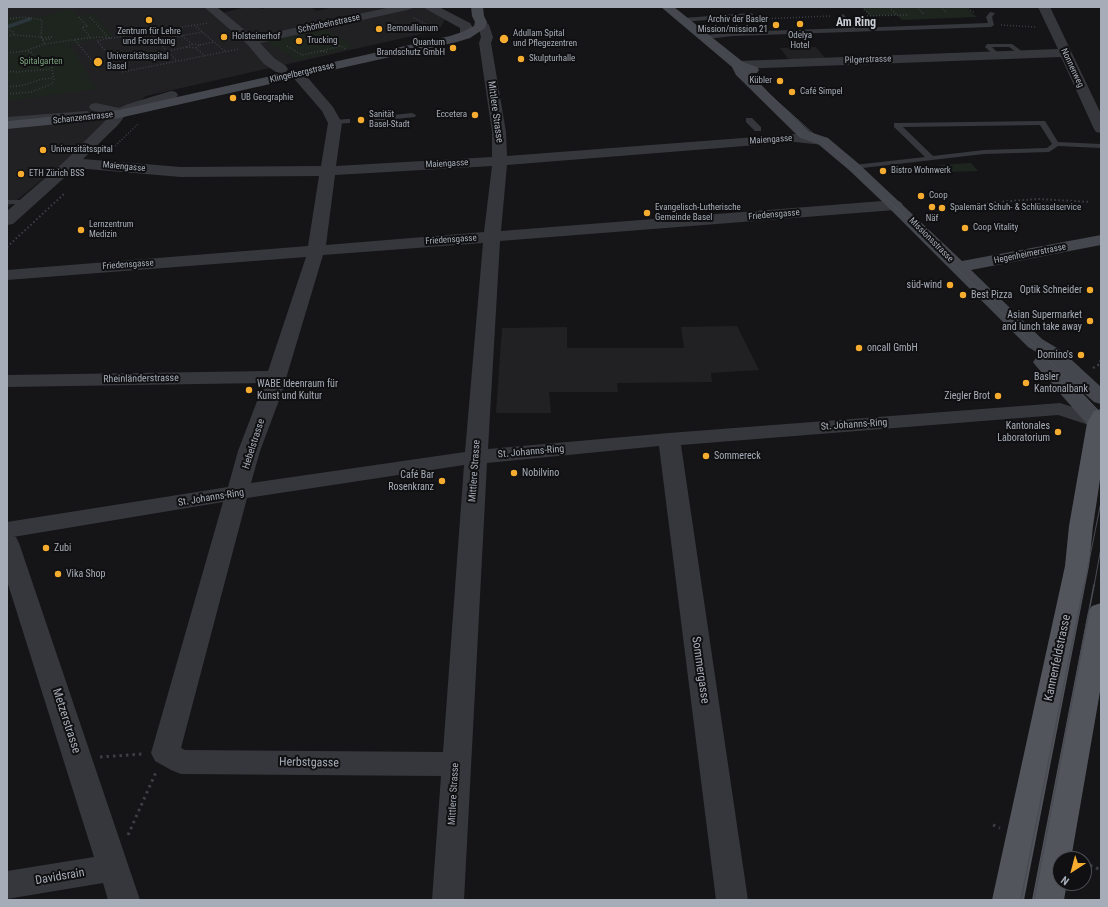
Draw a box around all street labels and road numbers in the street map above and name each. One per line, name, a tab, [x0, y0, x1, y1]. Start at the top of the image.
street label: Schönbeinstrasse	[297, 12, 361, 36]
street label: Nonnenweg	[1058, 47, 1086, 89]
street label: Pilgerstrasse	[845, 54, 891, 66]
street label: Klingelbergstrasse	[269, 60, 335, 86]
street label: Mittlere Strasse	[485, 80, 505, 144]
street label: Schanzenstrasse	[52, 109, 114, 127]
street label: Maiengasse	[749, 133, 793, 147]
street label: Maiengasse	[425, 157, 469, 171]
street label: Maiengasse	[102, 160, 146, 174]
street label: Friedensgasse	[748, 207, 800, 223]
street label: Missionsstrasse	[907, 216, 955, 264]
street label: Friedensgasse	[425, 233, 477, 247]
street label: Hegenheimerstrasse	[993, 242, 1067, 266]
street label: Friedensgasse	[102, 258, 154, 272]
street label: Rheinländerstrasse	[103, 372, 179, 386]
street label: St. Johanns-Ring	[820, 417, 888, 433]
street label: Hebelstrasse	[240, 418, 268, 470]
street label: Mittlere Strasse	[467, 440, 483, 502]
street label: St. Johanns-Ring	[497, 443, 565, 461]
street label: St. Johanns-Ring	[177, 487, 245, 509]
street label: Kannenfeldstrasse	[1042, 613, 1074, 703]
street label: Sommergasse	[688, 635, 712, 705]
street label: Metzerstrasse	[49, 687, 83, 755]
street label: Herbstgasse	[279, 755, 339, 771]
street label: Mittlere Strasse	[446, 763, 462, 825]
street label: Davidsrain	[34, 866, 86, 888]

